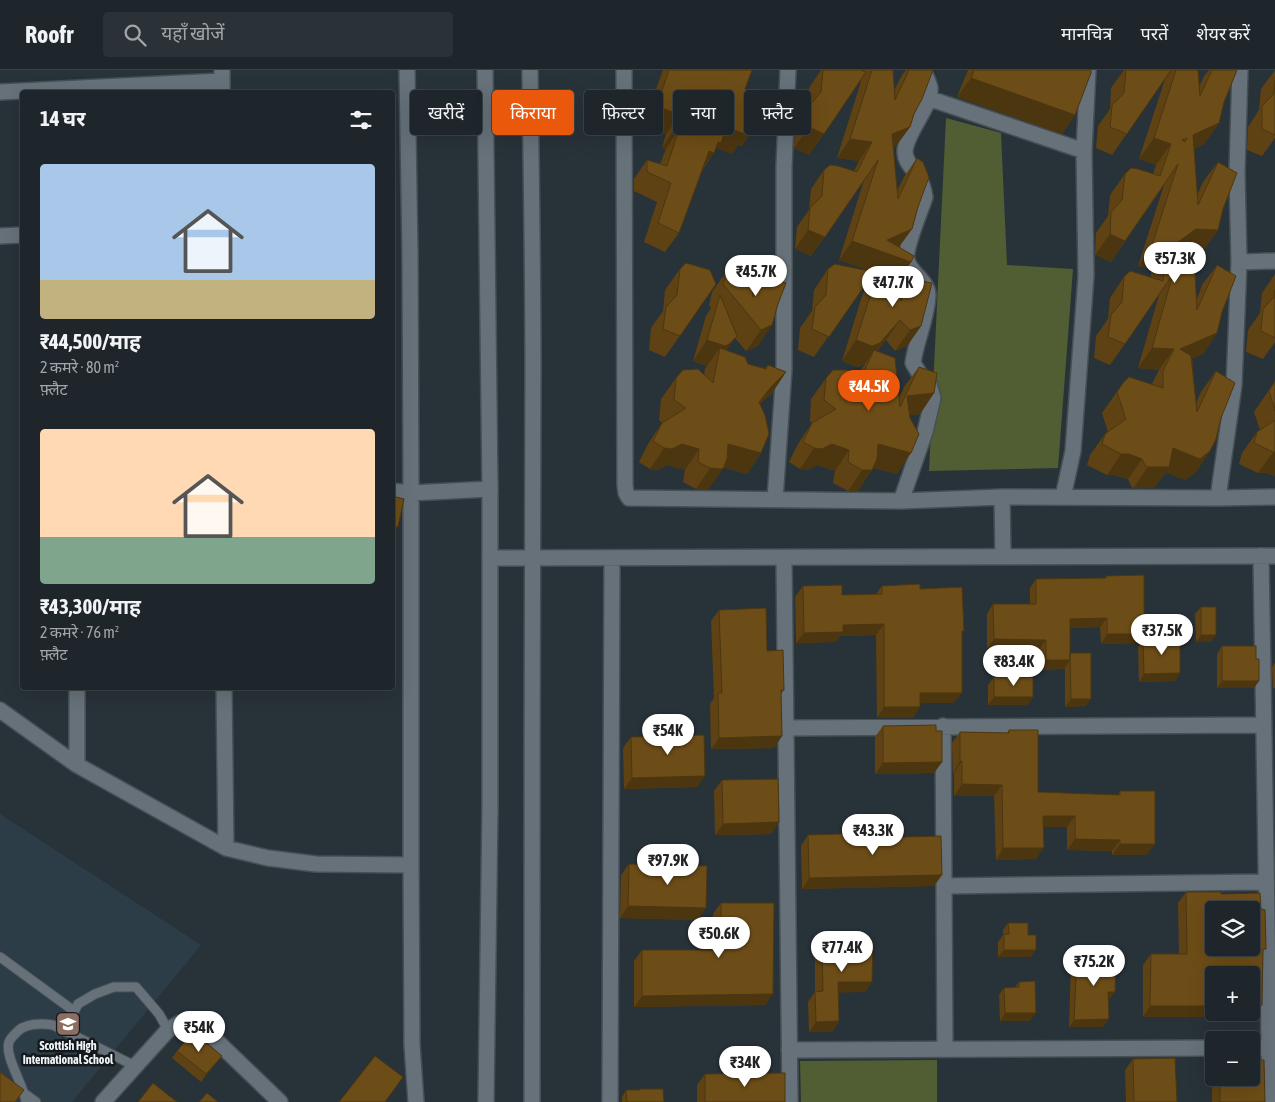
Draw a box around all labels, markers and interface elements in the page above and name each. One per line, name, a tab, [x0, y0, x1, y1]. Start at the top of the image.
search box	[103, 12, 453, 57]
text: Roofr	[25, 21, 73, 48]
icon: search	[121, 21, 149, 49]
text: यहाँ खोजें	[161, 22, 224, 44]
text: मानचित्र	[1061, 23, 1112, 44]
text: परतें	[1140, 23, 1168, 44]
text: शेयर करें	[1196, 23, 1250, 44]
chip: खरीदें	[410, 90, 482, 135]
chip: किराया	[492, 90, 574, 135]
chip: फ़िल्टर	[584, 90, 663, 135]
chip: नया	[673, 90, 734, 135]
chip: फ़्लैट	[744, 90, 811, 135]
text: 14 घर	[40, 106, 86, 130]
icon: filters	[347, 106, 375, 134]
icon: home	[163, 196, 253, 286]
pin: ₹57.3K	[1134, 242, 1216, 284]
text: ₹57.3K	[1155, 249, 1195, 267]
pin: ₹45.7K	[715, 254, 797, 297]
text: ₹45.7K	[736, 262, 776, 280]
pin: ₹47.7K	[852, 266, 934, 308]
text: ₹47.7K	[873, 273, 913, 291]
text: ₹44,500/माह	[40, 329, 141, 353]
text: 2 कमरे · 80 m²	[40, 358, 119, 376]
pin: ₹44.5K	[828, 370, 910, 412]
text: ₹44.5K	[849, 377, 889, 395]
text: फ़्लैट	[40, 380, 68, 398]
icon: home	[163, 461, 253, 551]
text: ₹43,300/माह	[40, 594, 141, 618]
pin: ₹37.5K	[1121, 614, 1203, 656]
text: ₹37.5K	[1142, 621, 1182, 639]
text: 2 कमरे · 76 m²	[40, 623, 119, 641]
pin: ₹83.4K	[973, 644, 1055, 687]
text: फ़्लैट	[40, 645, 68, 663]
text: ₹83.4K	[994, 652, 1034, 670]
pin: ₹54K	[638, 714, 698, 756]
text: ₹54K	[653, 721, 683, 739]
pin: ₹43.3K	[832, 814, 914, 856]
text: ₹43.3K	[853, 821, 893, 839]
pin: ₹97.9K	[627, 844, 709, 886]
text: ₹97.9K	[648, 851, 688, 869]
map controls	[1205, 901, 1260, 1086]
button: layers	[1205, 901, 1260, 956]
pin: ₹50.6K	[678, 916, 760, 959]
text: ₹50.6K	[699, 924, 739, 942]
pin: ₹77.4K	[801, 930, 883, 973]
text: ₹77.4K	[822, 938, 862, 956]
pin: ₹75.2K	[1053, 944, 1135, 987]
text: ₹75.2K	[1074, 952, 1114, 970]
button: +	[1205, 966, 1260, 1021]
pin: ₹54K	[169, 1010, 229, 1053]
school or university icon: Scottish High International School	[55, 1011, 81, 1037]
text: ₹54K	[184, 1018, 214, 1036]
button: −	[1205, 1031, 1260, 1086]
place label: Scottish High International School	[23, 1039, 114, 1067]
pin: ₹34K	[715, 1046, 775, 1088]
text: ₹34K	[730, 1053, 760, 1071]

